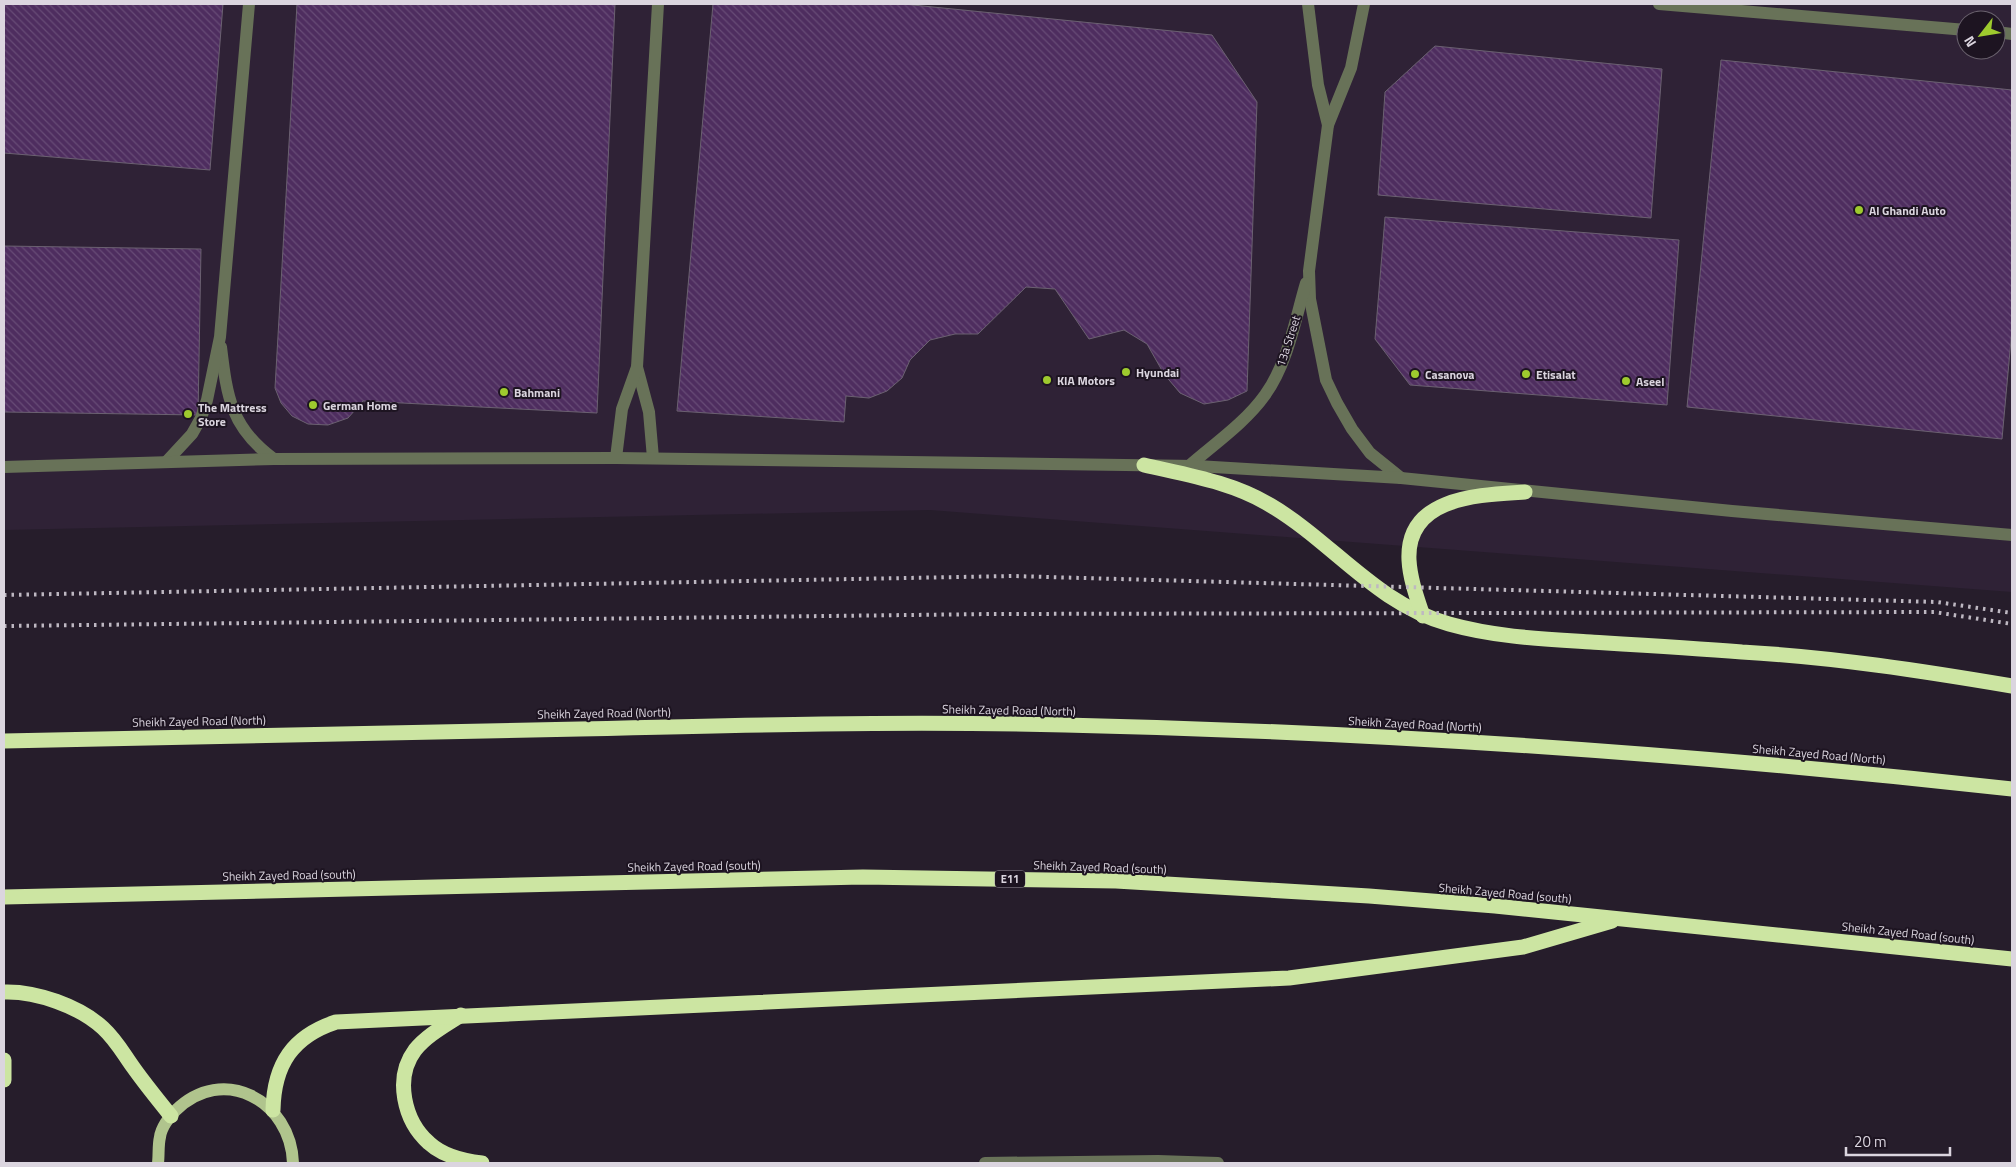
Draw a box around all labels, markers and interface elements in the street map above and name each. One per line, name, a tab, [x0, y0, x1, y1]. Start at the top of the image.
north arrow	[1956, 10, 2006, 60]
text: N	[1958, 32, 1981, 52]
place label: Al Ghandi Auto	[1869, 201, 1946, 220]
marker: Al Ghandi Auto	[1853, 204, 1865, 216]
street label: 13a Street	[1271, 312, 1305, 369]
place label: Hyundai	[1136, 363, 1179, 382]
place label: Casanova	[1425, 365, 1474, 384]
place label: Etisalat	[1536, 365, 1576, 384]
marker: Hyundai	[1120, 366, 1132, 378]
marker: Casanova	[1409, 368, 1421, 380]
marker: Etisalat	[1520, 368, 1532, 380]
place label: KIA Motors	[1057, 371, 1115, 390]
place label: Aseel	[1636, 372, 1664, 391]
marker: KIA Motors	[1041, 374, 1053, 386]
marker: Aseel	[1620, 375, 1632, 387]
place label: Bahmani	[514, 383, 560, 402]
marker: Bahmani	[498, 386, 510, 398]
place label: German Home	[323, 396, 397, 415]
place label: The Mattress Store	[198, 398, 267, 431]
marker: German Home	[307, 399, 319, 411]
marker: The Mattress Store	[182, 408, 194, 420]
street label: Sheikh Zayed Road (North)	[942, 699, 1076, 721]
street label: Sheikh Zayed Road (North)	[537, 702, 671, 724]
street label: Sheikh Zayed Road (North)	[132, 710, 266, 732]
street label: Sheikh Zayed Road (North)	[1348, 711, 1482, 737]
street label: Sheikh Zayed Road (North)	[1752, 739, 1886, 769]
street label: Sheikh Zayed Road (south)	[627, 855, 761, 877]
street label: Sheikh Zayed Road (south)	[1033, 855, 1167, 879]
street label: Sheikh Zayed Road (south)	[222, 864, 356, 886]
road number: E11	[995, 871, 1025, 888]
street label: Sheikh Zayed Road (south)	[1438, 878, 1572, 908]
street label: Sheikh Zayed Road (south)	[1841, 917, 1975, 949]
scale bar	[1846, 1124, 1950, 1156]
text: 20 m	[1854, 1130, 1887, 1153]

